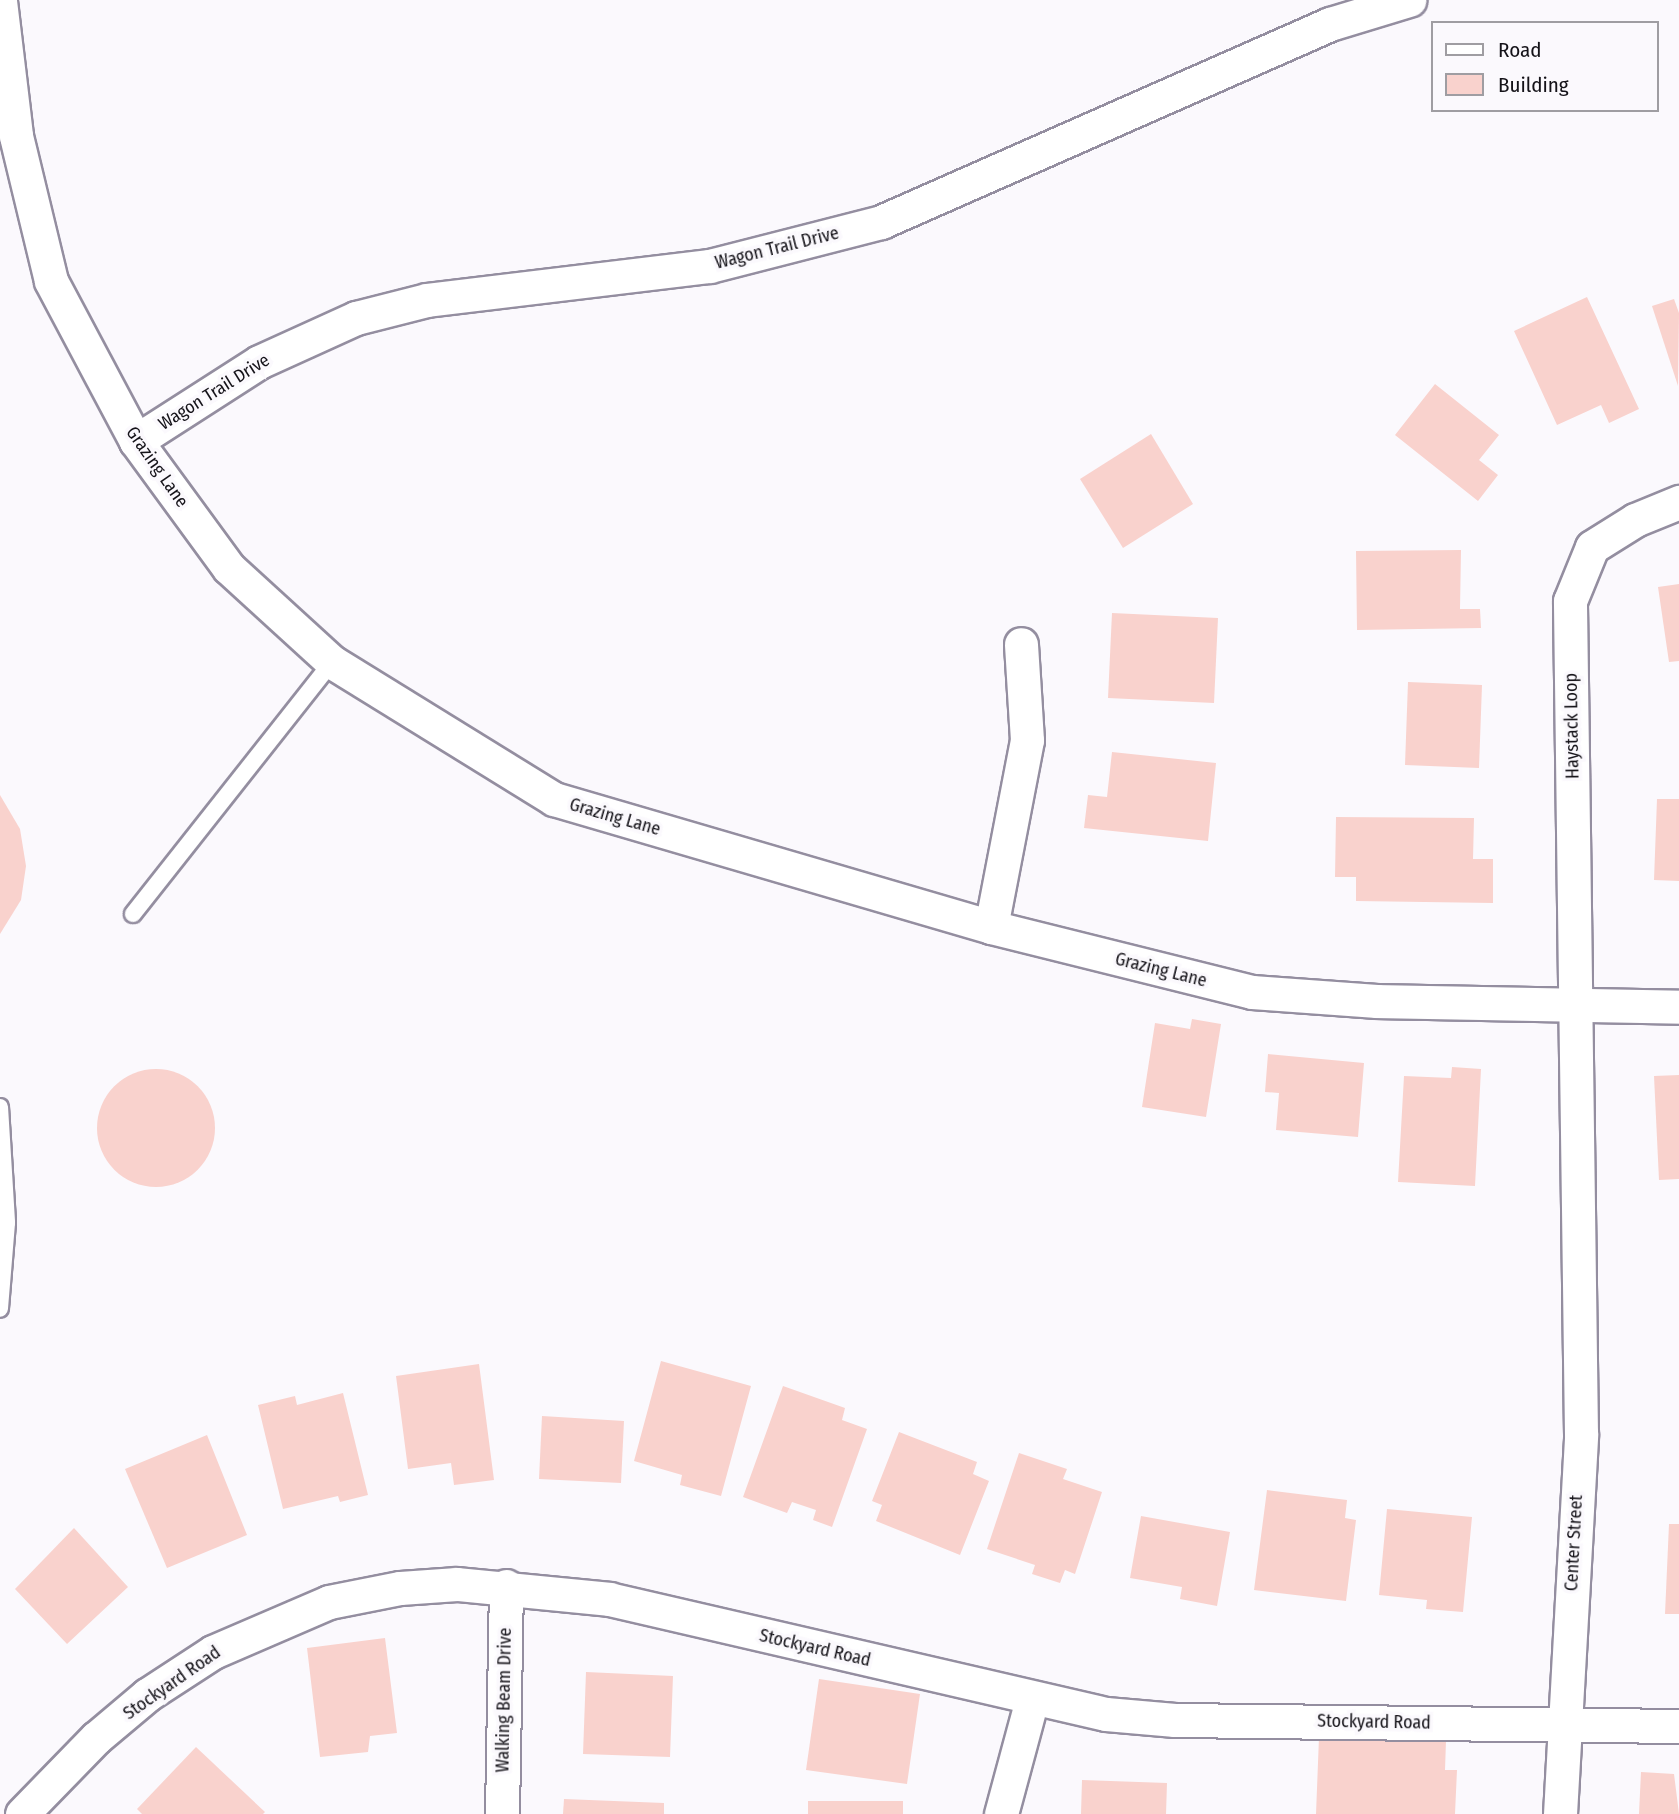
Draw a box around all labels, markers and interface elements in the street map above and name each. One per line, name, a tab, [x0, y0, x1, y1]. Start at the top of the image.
legend	[1430, 21, 1658, 112]
text: Road	[1498, 37, 1542, 63]
text: Building	[1498, 72, 1569, 98]
street label: Wagon Trail Drive	[713, 222, 841, 274]
street label: Wagon Trail Drive	[154, 349, 274, 435]
street label: Grazing Lane	[121, 422, 193, 512]
street label: Haystack Loop	[1560, 673, 1584, 779]
street label: Grazing Lane	[567, 794, 663, 840]
street label: Grazing Lane	[1113, 948, 1209, 992]
street label: Center Street	[1561, 1494, 1587, 1592]
street label: Stockyard Road	[757, 1625, 873, 1671]
street label: Walking Beam Drive	[492, 1627, 516, 1773]
street label: Stockyard Road	[119, 1642, 225, 1724]
street label: Stockyard Road	[1317, 1710, 1431, 1734]

